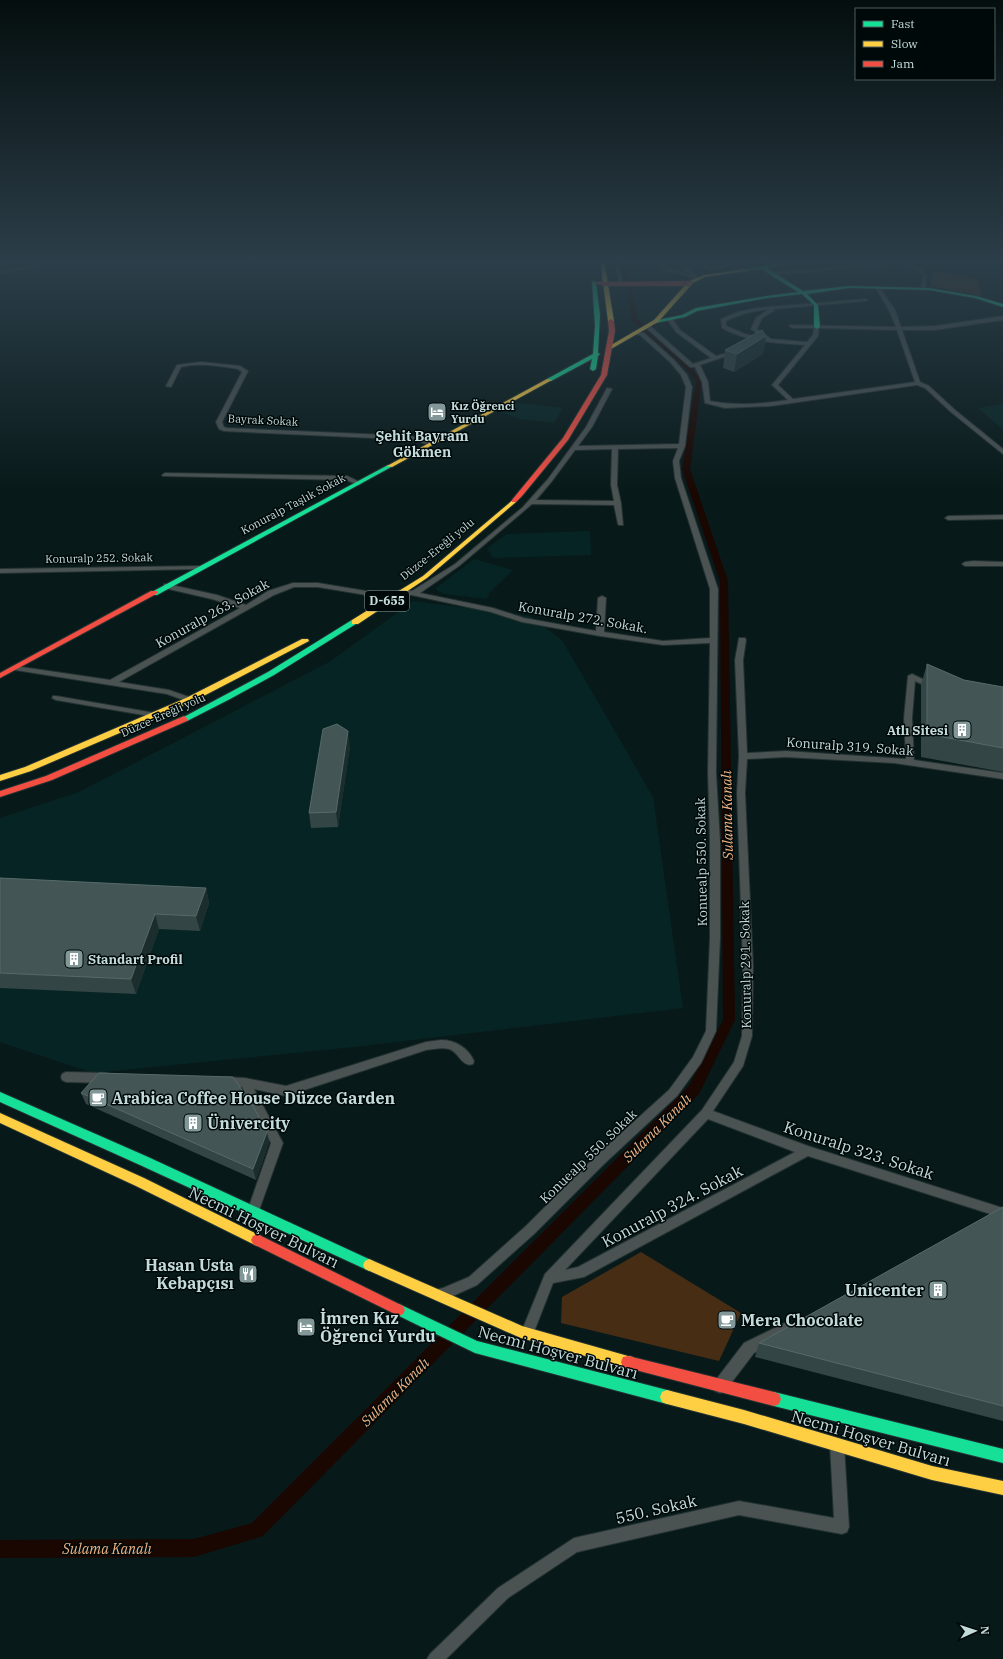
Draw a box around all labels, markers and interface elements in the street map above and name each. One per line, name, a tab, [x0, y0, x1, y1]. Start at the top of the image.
legend	[855, 8, 995, 80]
text: Fast	[891, 16, 915, 31]
text: Slow	[891, 36, 918, 51]
text: Jam	[891, 56, 915, 71]
place label: Kız Öğrenci Yurdu	[451, 399, 515, 426]
hotel icon: Kız Öğrenci Yurdu	[426, 401, 448, 423]
street label: Bayrak Sokak	[227, 411, 299, 429]
district label: Şehit Bayram Gökmen	[375, 427, 469, 461]
street label: Konuralp Taşlık Sokak	[238, 470, 348, 538]
street label: Düzce-Ereğli yolu	[397, 515, 477, 583]
street label: Konuralp 252. Sokak	[45, 550, 154, 566]
street label: Konuralp 263. Sokak	[152, 575, 272, 652]
road number: D-655	[365, 591, 409, 611]
street label: Konuralp 272. Sokak.	[517, 598, 649, 637]
street label: Düzce-Ereğli yolu	[119, 690, 208, 740]
building icon: Atlı Sitesi	[951, 719, 973, 741]
place label: Atlı Sitesi	[887, 722, 949, 739]
street label: Konuralp 319. Sokak	[786, 734, 915, 759]
water label: Sulama Kanalı	[717, 769, 737, 861]
street label: Konuealp 550. Sokak	[692, 797, 711, 927]
street label: Konuralp 291. Sokak	[736, 901, 755, 1029]
building icon: Standart Profil	[63, 948, 85, 970]
place label: Standart Profil	[88, 951, 183, 968]
cafe icon: Arabica Coffee House Düzce Garden	[87, 1087, 109, 1109]
place label: Arabica Coffee House Düzce Garden	[112, 1088, 395, 1108]
water label: Sulama Kanalı	[618, 1089, 696, 1167]
street label: Konuealp 550. Sokak	[536, 1105, 641, 1207]
building icon: Ünivercity	[182, 1112, 204, 1134]
place label: Ünivercity	[207, 1113, 291, 1133]
street label: Konuralp 323. Sokak	[781, 1116, 937, 1184]
street label: Konuralp 324. Sokak	[598, 1160, 747, 1252]
street label: Necmi Hoşver Bulvarı	[186, 1182, 342, 1272]
place label: Hasan Usta Kebapçısı	[145, 1255, 234, 1293]
restaurant icon: Hasan Usta Kebapçısı	[237, 1263, 259, 1285]
building icon: Unicenter	[927, 1279, 949, 1301]
place label: Unicenter	[845, 1280, 924, 1300]
place label: İmren Kız Öğrenci Yurdu	[320, 1308, 436, 1346]
cafe icon: Mera Chocolate	[716, 1309, 738, 1331]
place label: Mera Chocolate	[741, 1310, 863, 1330]
hotel icon: İmren Kız Öğrenci Yurdu	[295, 1316, 317, 1338]
street label: Necmi Hoşver Bulvarı	[476, 1321, 640, 1383]
water label: Sulama Kanalı	[356, 1353, 434, 1431]
street label: Necmi Hoşver Bulvarı	[789, 1406, 953, 1470]
street label: 550. Sokak	[613, 1490, 699, 1528]
water label: Sulama Kanalı	[61, 1540, 153, 1558]
north arrow	[955, 1611, 995, 1651]
text: N	[978, 1626, 992, 1635]

